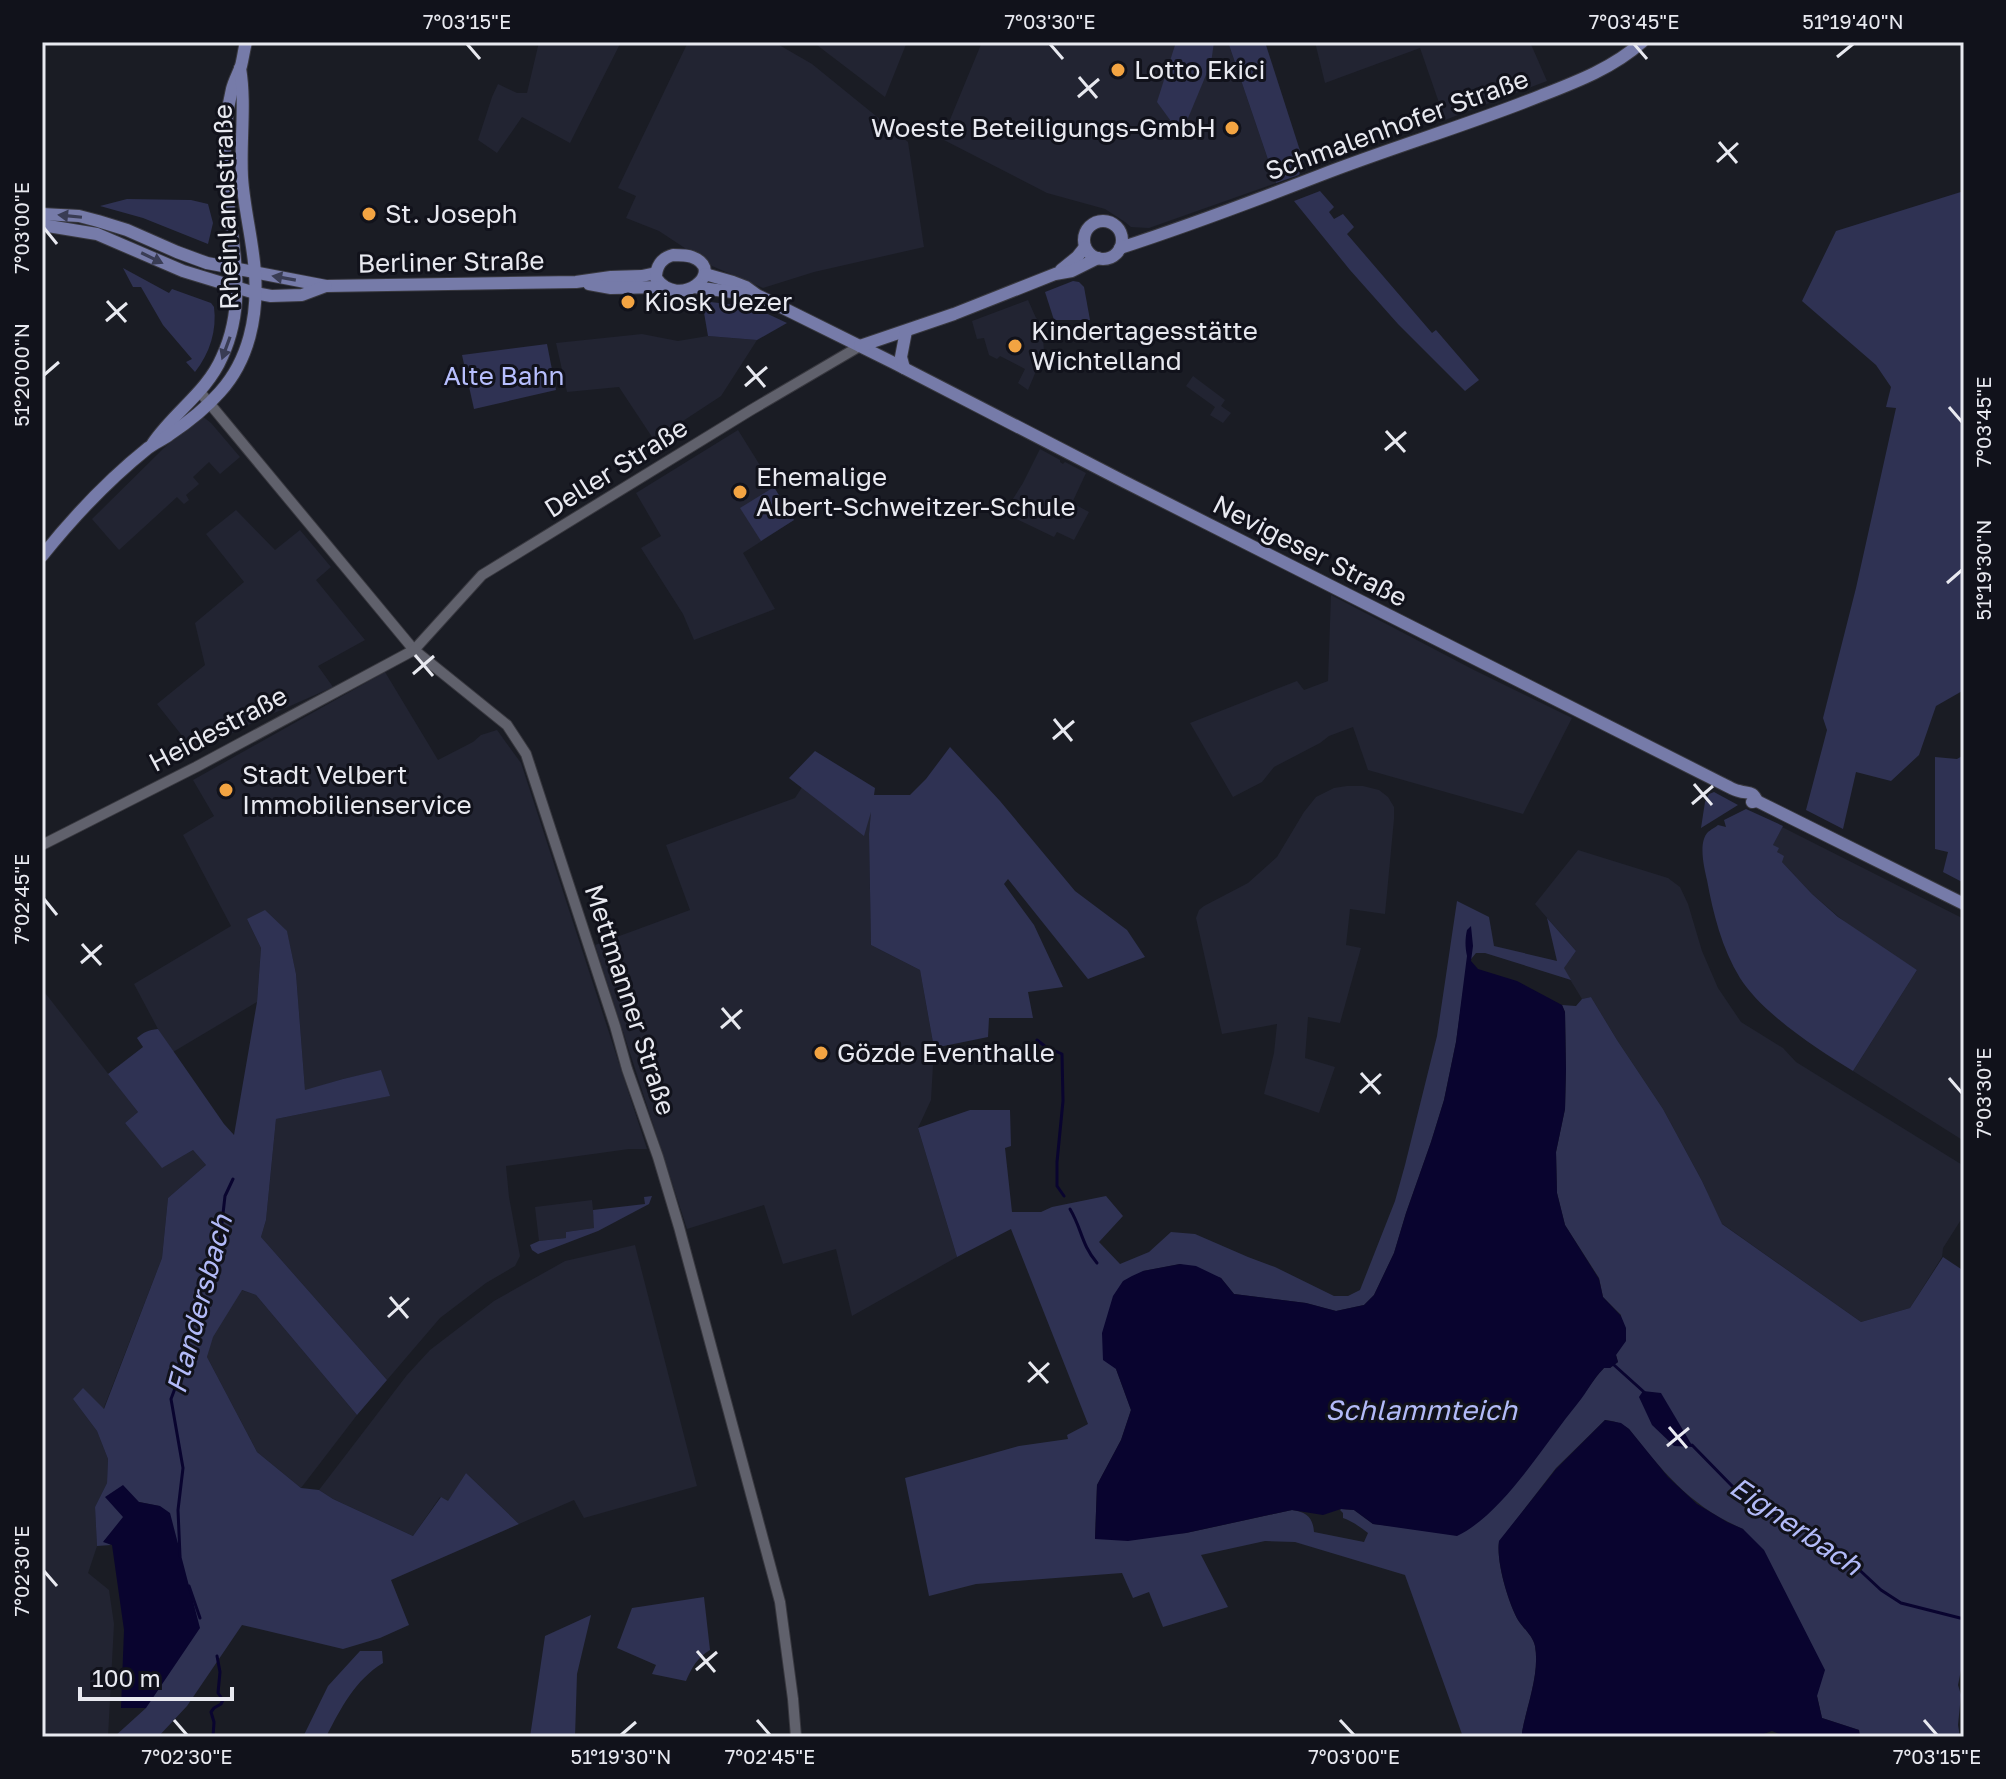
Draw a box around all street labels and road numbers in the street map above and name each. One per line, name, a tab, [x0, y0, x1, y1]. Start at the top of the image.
street label: Schmalenhofer Straße	[1261, 63, 1532, 186]
street label: Rheinlandstraße	[206, 104, 245, 310]
street label: Berliner Straße	[357, 244, 545, 279]
street label: Deller Straße	[539, 411, 693, 524]
street label: Nevigeser Straße	[1208, 488, 1412, 613]
street label: Heidestraße	[143, 679, 292, 778]
street label: Mettmanner Straße	[579, 881, 682, 1119]

